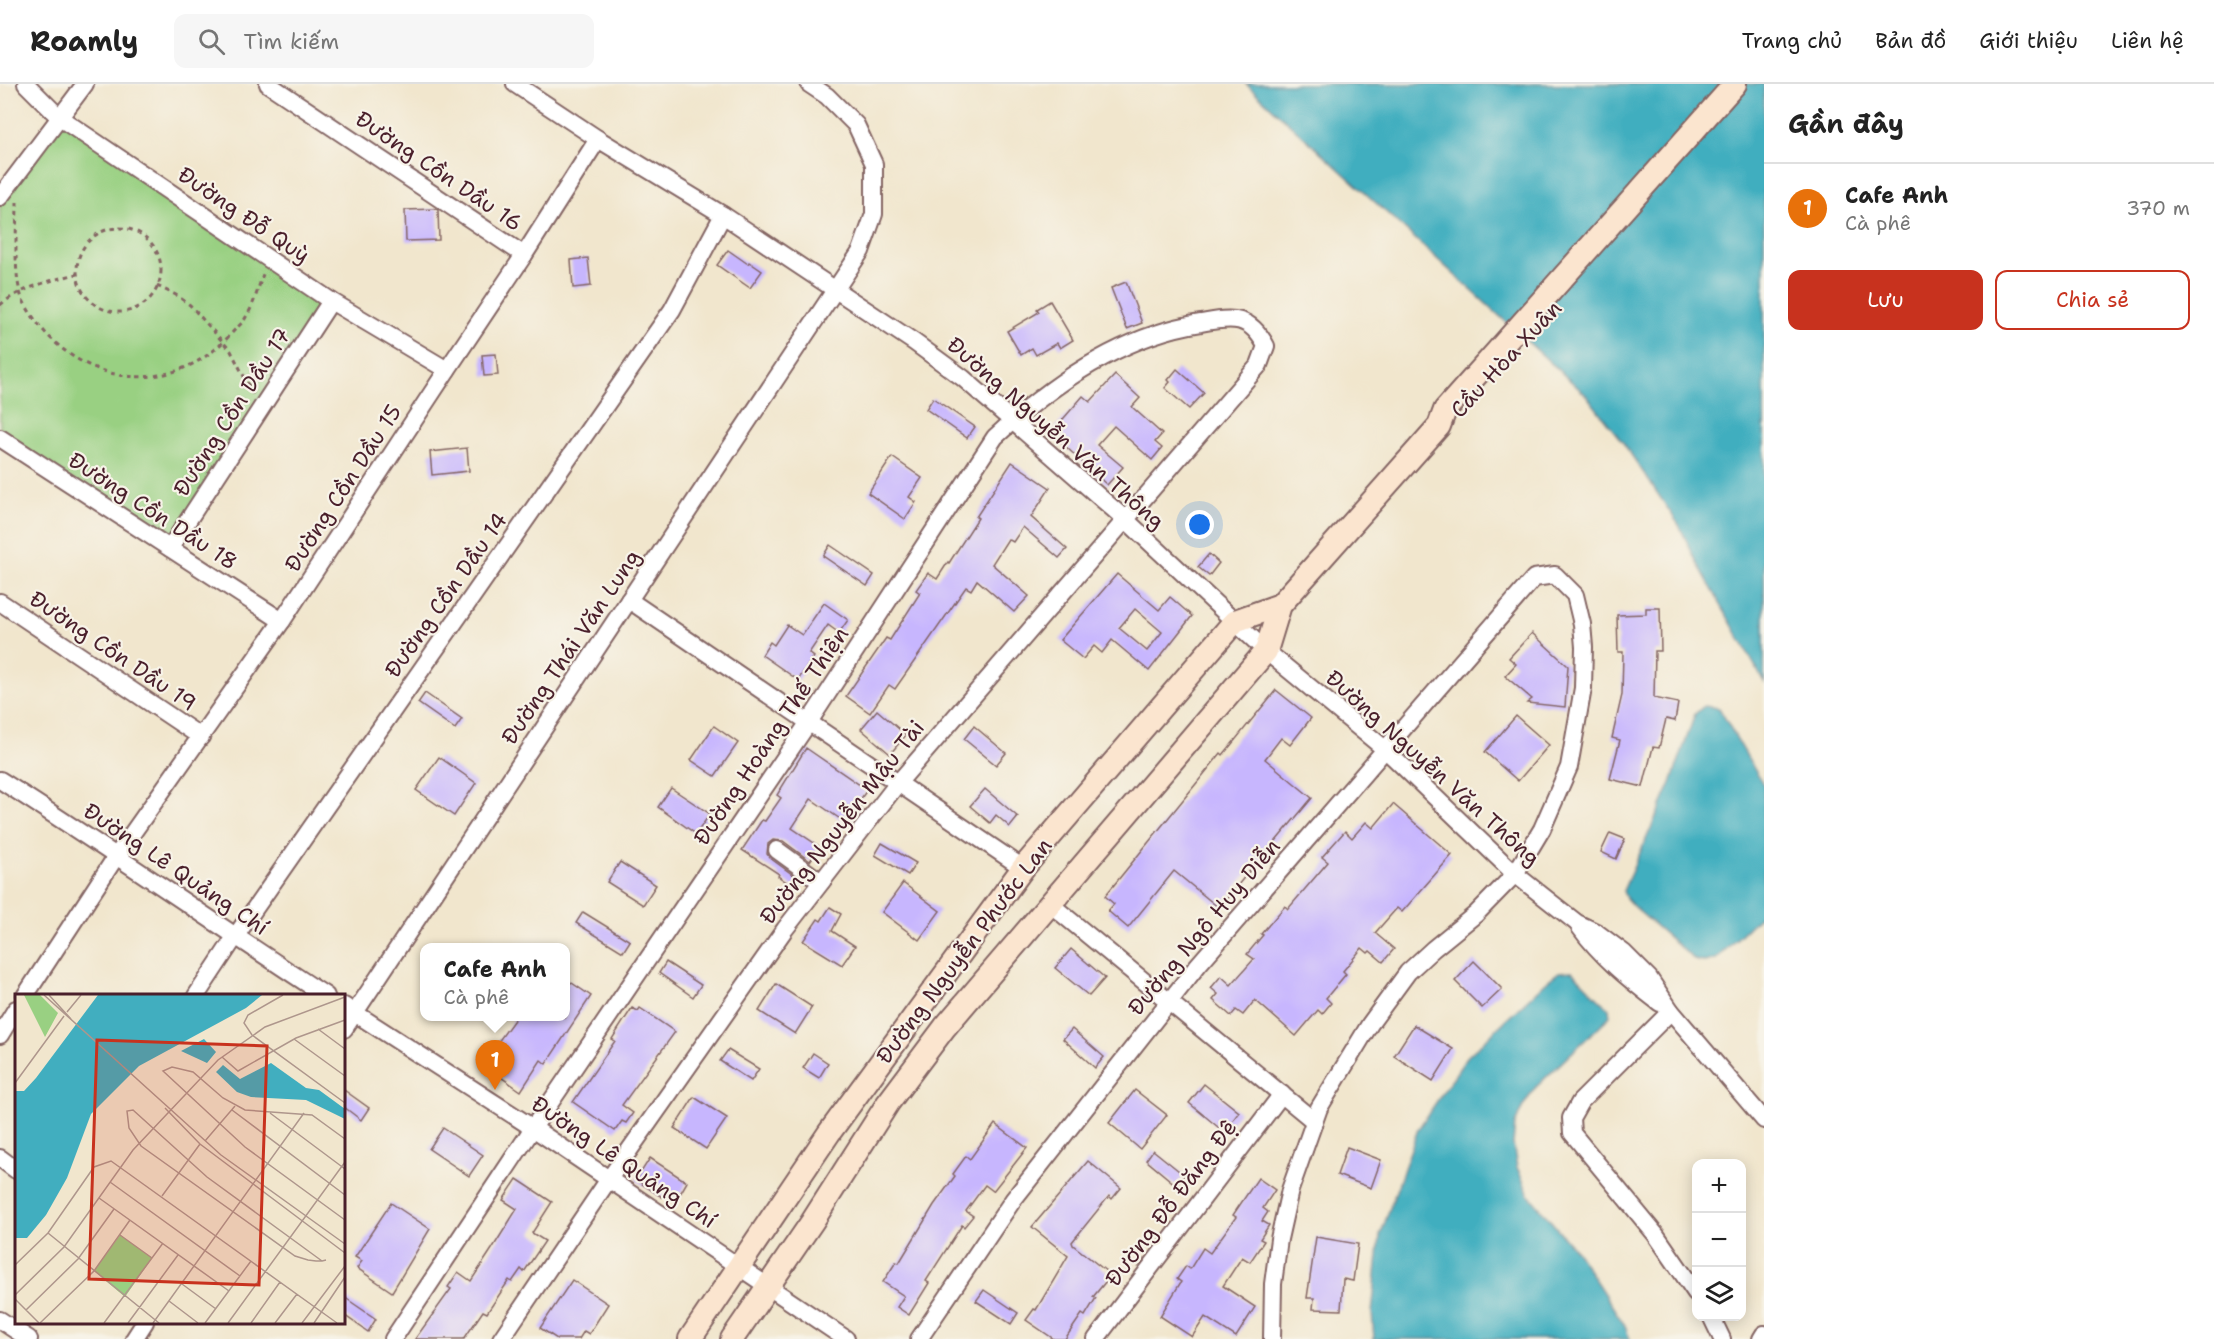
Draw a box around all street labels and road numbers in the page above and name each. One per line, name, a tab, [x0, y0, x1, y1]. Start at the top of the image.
street label: Đường Cồn Dầu 16	[350, 104, 528, 238]
street label: Đường Đỗ Quỳ	[172, 160, 316, 270]
street label: Cầu Hòa Xuân	[1444, 294, 1568, 424]
street label: Đường Cồn Dầu 17	[167, 322, 297, 502]
street label: Đường Nguyễn Văn Thông	[941, 330, 1171, 536]
street label: Đường Cồn Dầu 15	[278, 399, 408, 577]
street label: Đường Cồn Dầu 18	[63, 445, 243, 577]
street label: Đường Cồn Dầu 14	[378, 507, 514, 683]
street label: Đường Thái Văn Lung	[495, 544, 647, 750]
street label: Đường Cồn Dầu 19	[24, 584, 202, 718]
street label: Đường Hoàng Thế Thiện	[687, 621, 855, 851]
street label: Đường Nguyễn Văn Thông	[1319, 664, 1547, 872]
street label: Đường Nguyễn Mậu Tài	[753, 714, 931, 930]
street label: Đường Lê Quảng Chí	[78, 796, 274, 942]
street label: Đường Nguyễn Phước Lan	[870, 832, 1058, 1070]
street label: Đường Ngô Huy Diễn	[1121, 833, 1287, 1021]
street label: Đường Lê Quảng Chí	[526, 1089, 722, 1235]
street label: Đường Đỗ Đăng Đệ	[1099, 1114, 1243, 1292]

